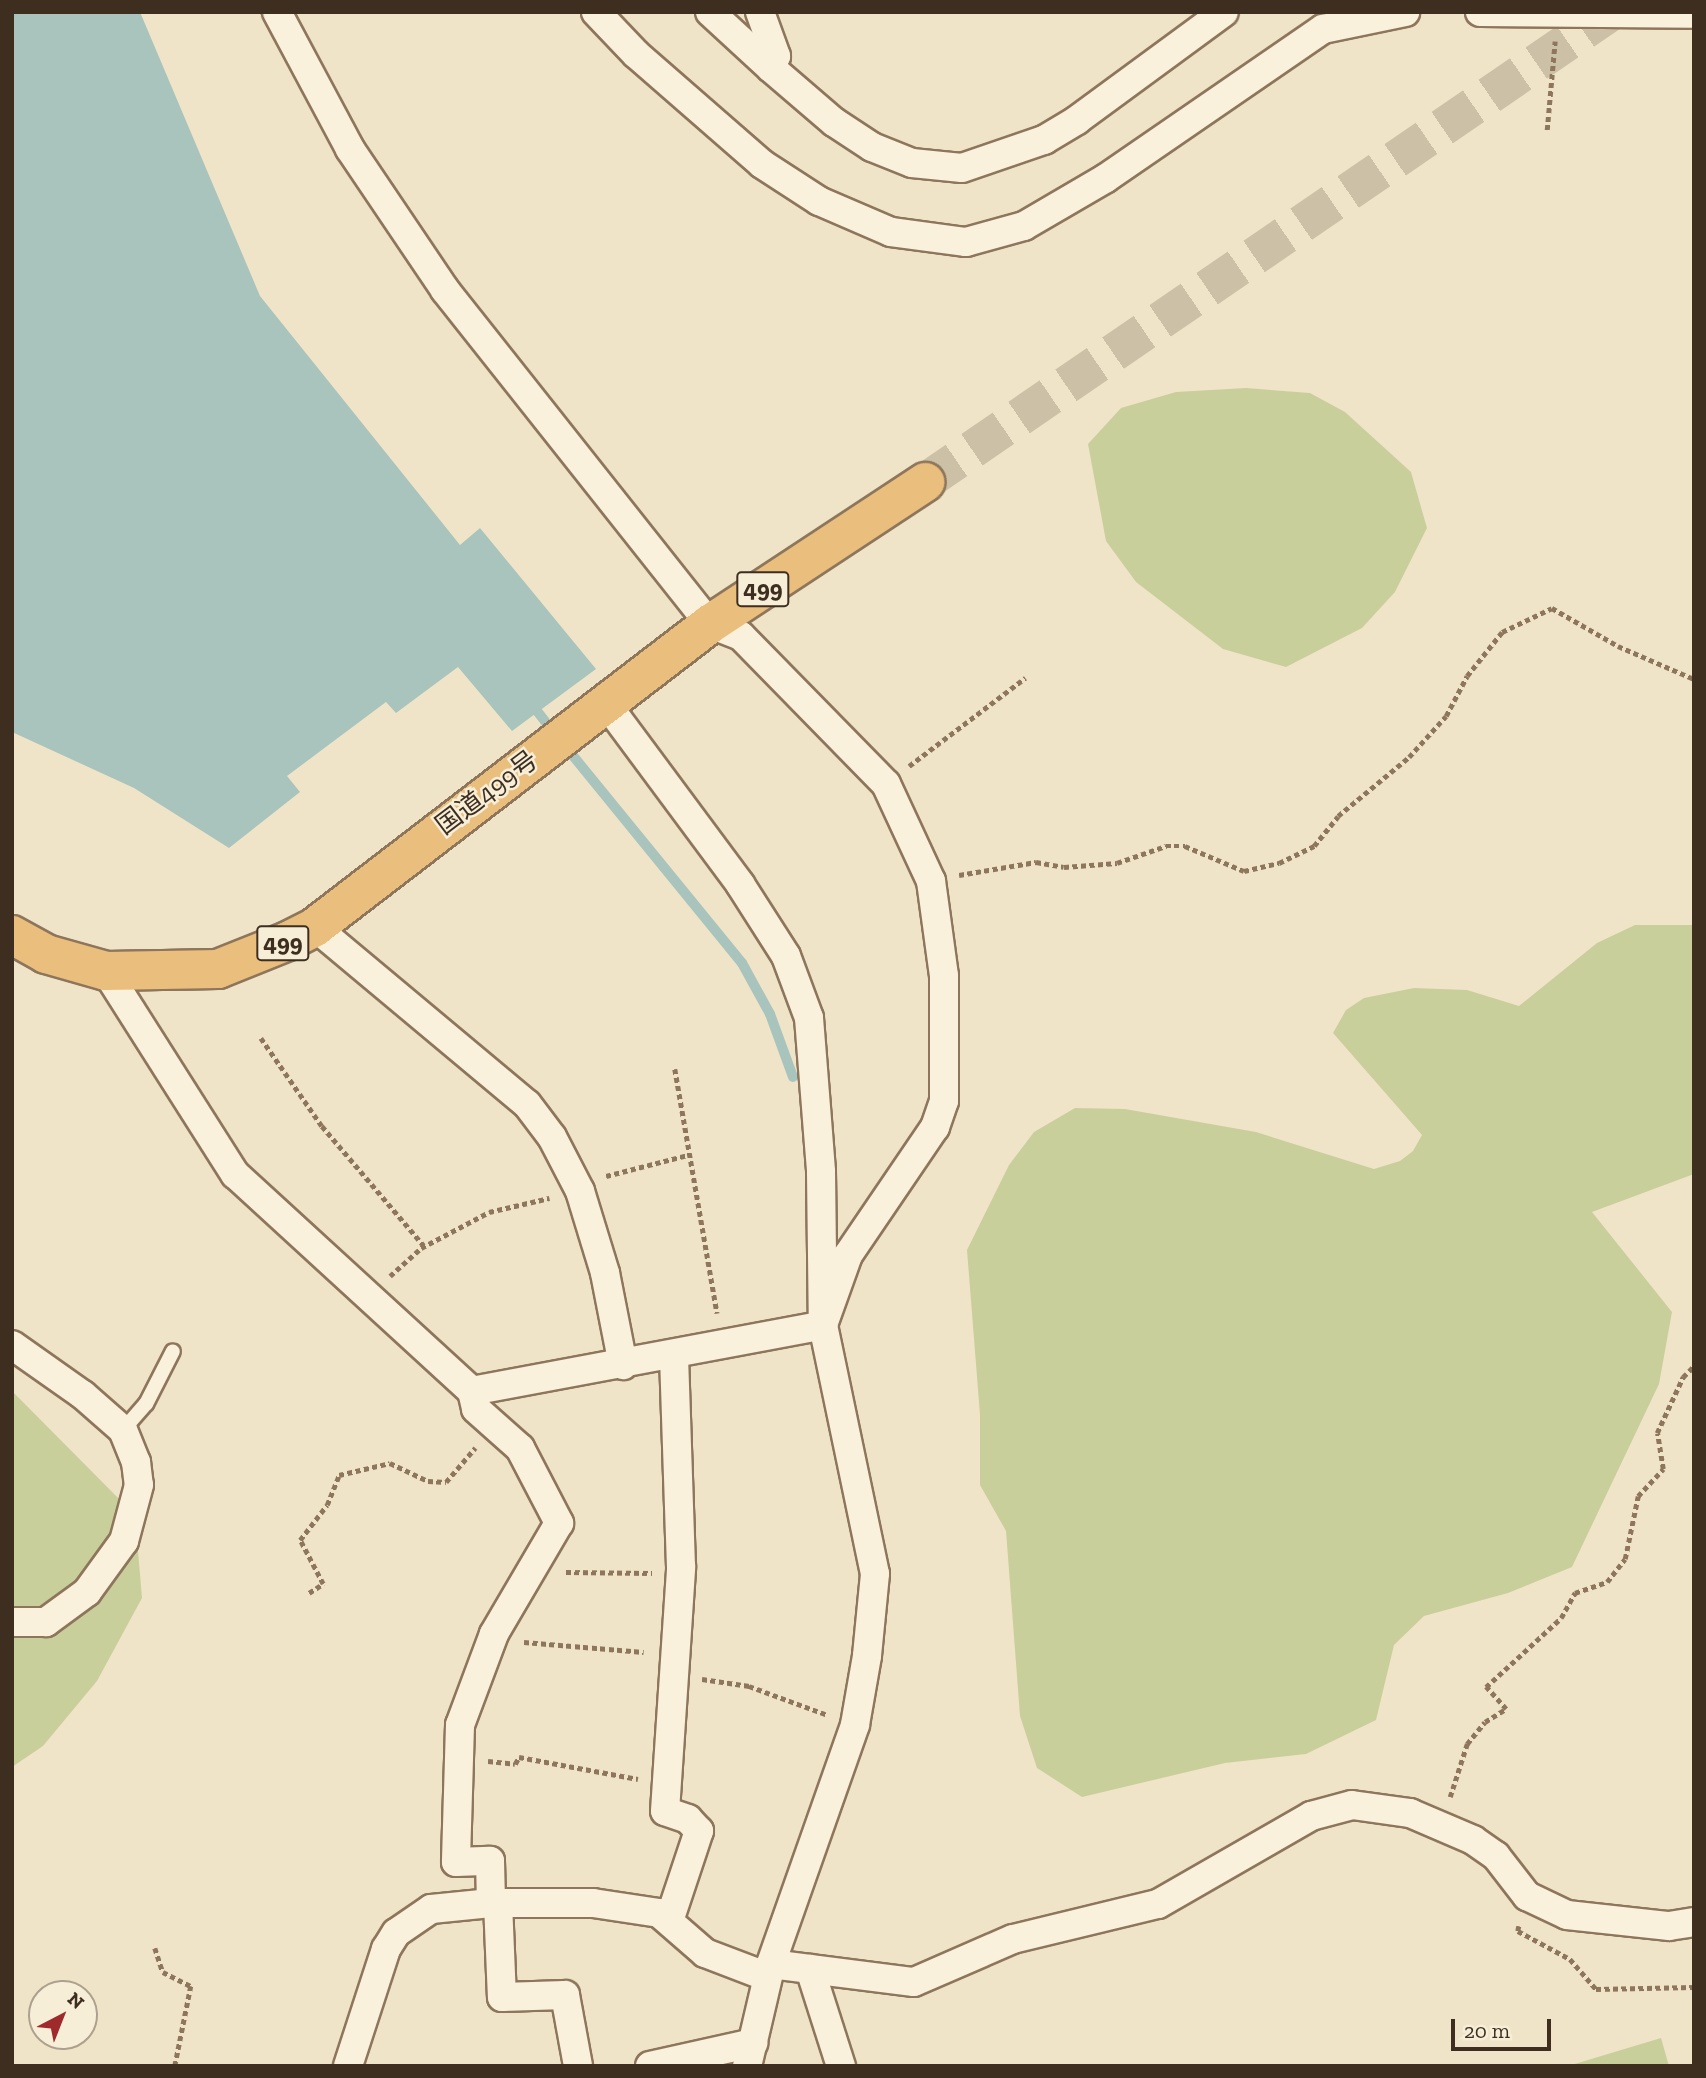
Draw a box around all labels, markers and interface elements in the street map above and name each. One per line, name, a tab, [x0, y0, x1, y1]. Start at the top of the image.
road number: 499	[735, 568, 791, 610]
street label: 国道499号	[430, 745, 544, 841]
road number: 499	[255, 923, 311, 964]
north arrow	[28, 1980, 98, 2050]
text: N	[63, 1987, 89, 2014]
scale bar	[1454, 2004, 1554, 2048]
text: 20 m	[1464, 2018, 1510, 2043]

